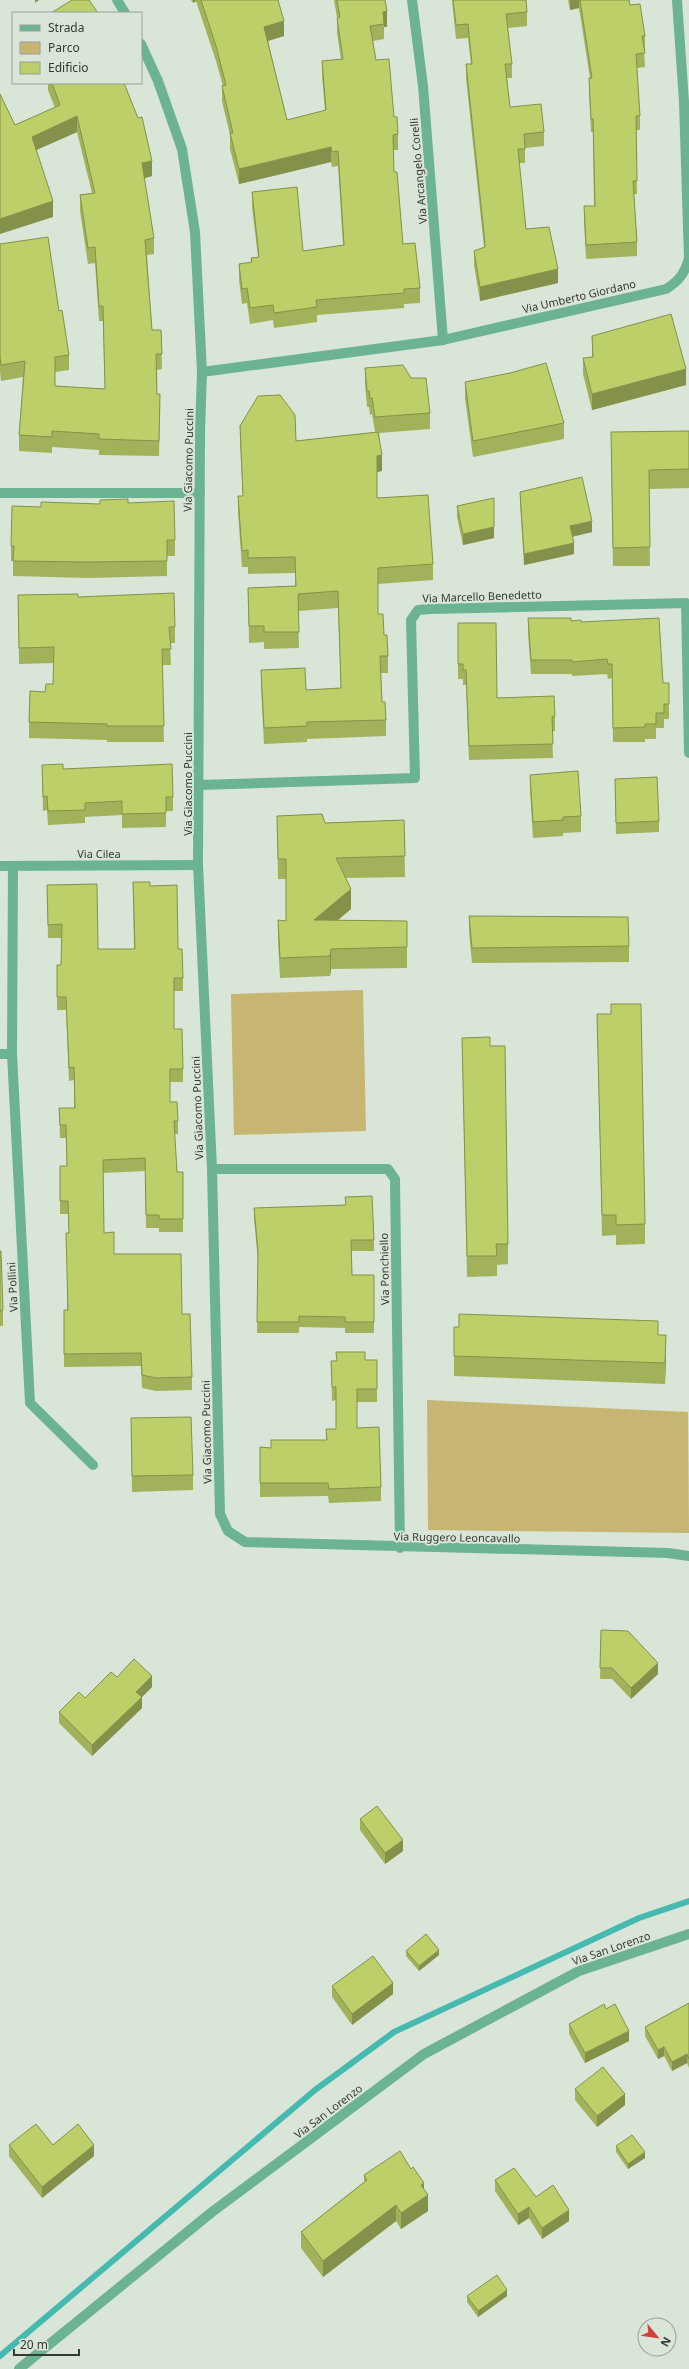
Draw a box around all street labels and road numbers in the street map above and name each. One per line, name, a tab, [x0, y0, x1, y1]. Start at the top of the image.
street label: Via Arcangelo Corelli	[406, 118, 430, 224]
street label: Via Umberto Giordano	[521, 276, 638, 316]
street label: Via Giacomo Puccini	[180, 408, 196, 512]
street label: Via Marcello Benedetto	[422, 586, 542, 606]
street label: Via Giacomo Puccini	[180, 732, 195, 836]
street label: Via Cilea	[77, 846, 121, 861]
street label: Via Giacomo Puccini	[188, 1056, 206, 1160]
street label: Via Ponchiello	[376, 1233, 392, 1305]
street label: Via Pollini	[3, 1262, 21, 1312]
street label: Via Giacomo Puccini	[198, 1380, 214, 1484]
street label: Via Ruggero Leoncavallo	[394, 1528, 521, 1546]
street label: Via San Lorenzo	[570, 1927, 652, 1968]
street label: Via San Lorenzo	[291, 2080, 365, 2142]

